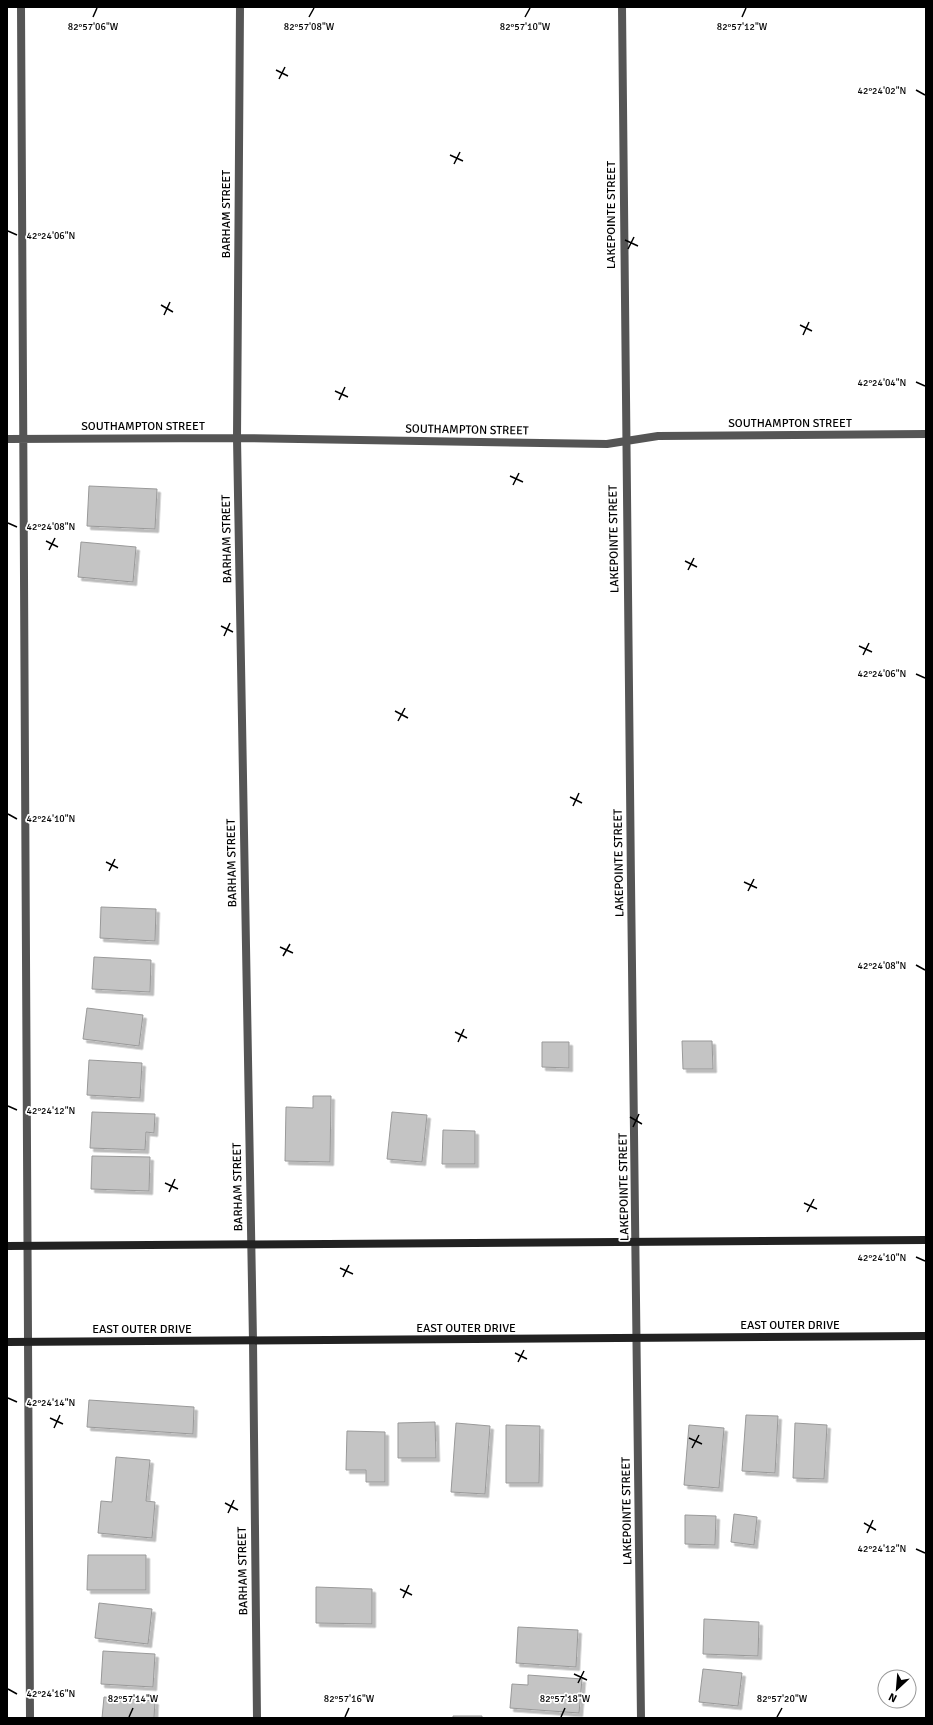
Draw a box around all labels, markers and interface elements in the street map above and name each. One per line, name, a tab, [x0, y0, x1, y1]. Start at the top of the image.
text: 82°57'06"W	[68, 21, 119, 33]
text: 82°57'08"W	[284, 21, 335, 33]
text: 82°57'10"W	[500, 21, 551, 33]
text: 82°57'12"W	[717, 21, 768, 33]
text: 42°24'02"N	[858, 85, 906, 97]
street label: LAKEPOINTE STREET	[604, 161, 619, 269]
street label: BARHAM STREET	[219, 170, 234, 258]
text: 42°24'06"N	[27, 230, 75, 242]
text: 42°24'04"N	[858, 377, 906, 389]
street label: SOUTHAMPTON STREET	[728, 416, 852, 431]
street label: SOUTHAMPTON STREET	[81, 419, 205, 434]
street label: SOUTHAMPTON STREET	[405, 421, 529, 439]
street label: LAKEPOINTE STREET	[606, 485, 622, 593]
street label: BARHAM STREET	[219, 495, 235, 583]
text: 42°24'08"N	[27, 521, 75, 533]
text: 42°24'06"N	[858, 668, 906, 680]
street label: LAKEPOINTE STREET	[611, 809, 627, 917]
text: 42°24'10"N	[27, 813, 75, 825]
street label: BARHAM STREET	[224, 819, 240, 907]
text: 42°24'08"N	[858, 960, 906, 972]
text: 42°24'12"N	[27, 1105, 75, 1117]
street label: LAKEPOINTE STREET	[616, 1133, 632, 1241]
street label: BARHAM STREET	[230, 1143, 246, 1231]
text: 42°24'10"N	[858, 1252, 906, 1264]
street label: EAST OUTER DRIVE	[740, 1318, 840, 1333]
street label: EAST OUTER DRIVE	[416, 1321, 516, 1336]
street label: EAST OUTER DRIVE	[92, 1322, 192, 1337]
text: 42°24'14"N	[27, 1397, 75, 1409]
street label: LAKEPOINTE STREET	[619, 1457, 635, 1565]
street label: BARHAM STREET	[235, 1527, 251, 1615]
text: 42°24'12"N	[858, 1543, 906, 1555]
north arrow	[877, 1669, 917, 1709]
text: 42°24'16"N	[27, 1688, 75, 1700]
text: N	[887, 1690, 899, 1705]
text: 82°57'14"W	[108, 1693, 159, 1705]
text: 82°57'16"W	[324, 1693, 375, 1705]
text: 82°57'18"W	[540, 1693, 591, 1705]
text: 82°57'20"W	[757, 1693, 808, 1705]

